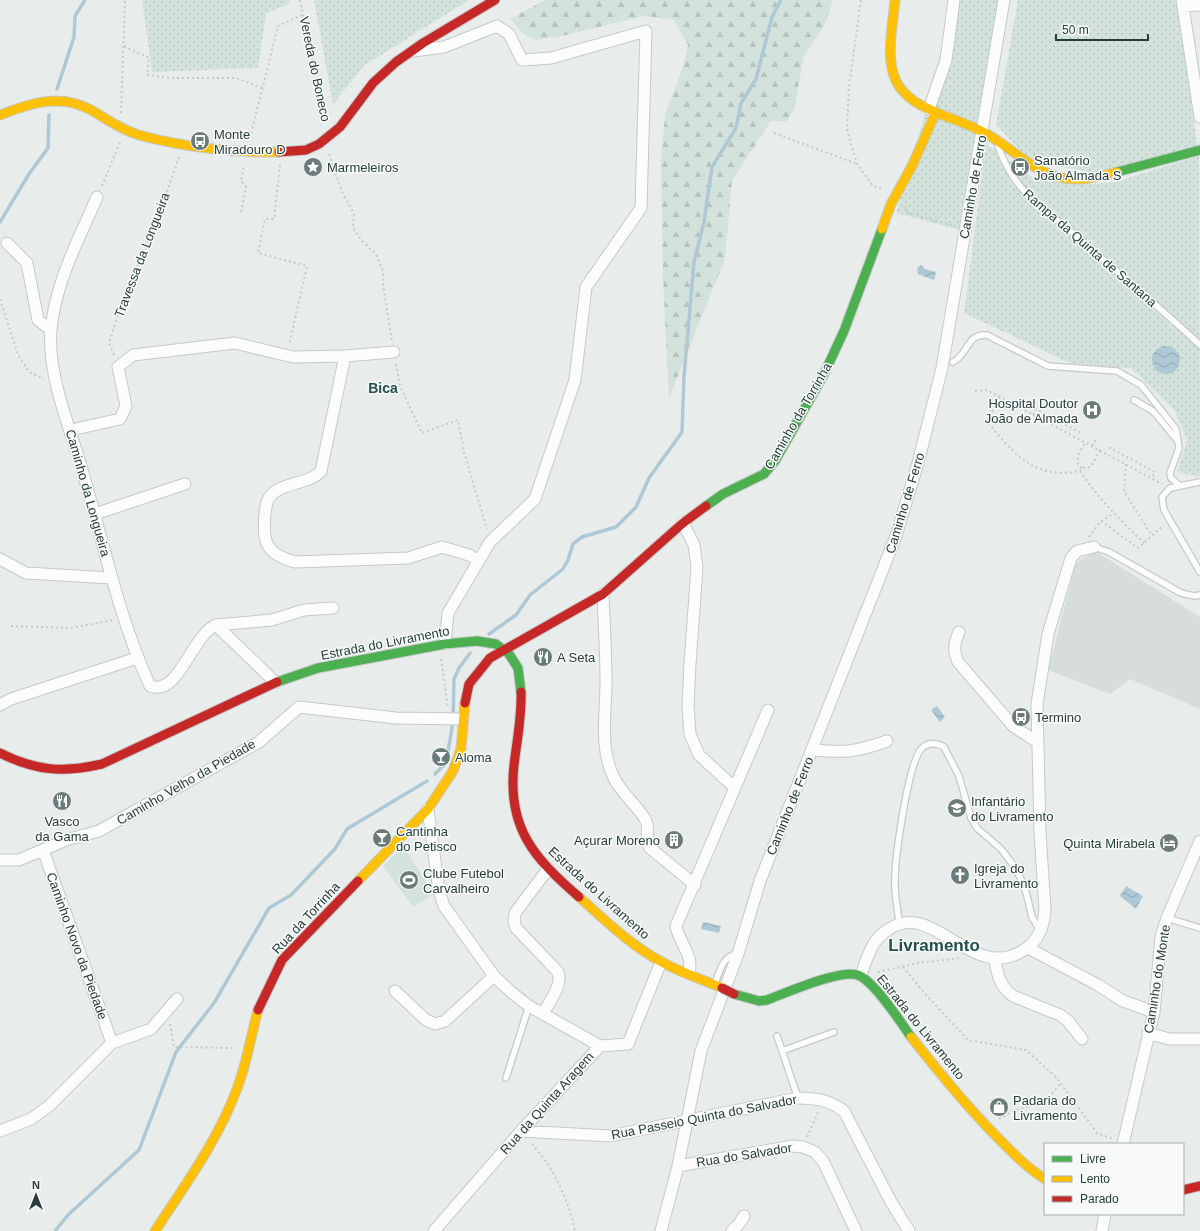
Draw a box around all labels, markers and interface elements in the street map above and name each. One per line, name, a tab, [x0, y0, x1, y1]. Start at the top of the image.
street label: Vereda do Boneco	[297, 15, 333, 123]
scale bar	[1056, 16, 1148, 42]
text: 50 m	[1062, 23, 1089, 37]
place label: Monte Miradouro D	[214, 127, 286, 157]
bus stop icon: Monte Miradouro D	[189, 130, 211, 152]
street label: Caminho de Ferro	[957, 134, 989, 240]
place label: Sanatório João Almada S	[1034, 153, 1122, 183]
place icon: Marmeleiros	[302, 156, 324, 178]
bus stop icon: Sanatório João Almada S	[1009, 156, 1031, 178]
place label: Marmeleiros	[327, 160, 399, 175]
street label: Rampa da Quinta de Santana	[1020, 186, 1160, 311]
street label: Travessa da Longueira	[111, 190, 173, 320]
street label: Caminho da Torrinha	[761, 359, 835, 472]
district label: Bica	[368, 380, 398, 396]
place label: Hospital Doutor João de Almada	[985, 396, 1079, 426]
hospital icon: Hospital Doutor João de Almada	[1081, 399, 1103, 421]
street label: Caminho da Longueira	[63, 428, 114, 559]
street label: Caminho de Ferro	[883, 451, 927, 555]
street label: Estrada do Livramento	[319, 623, 451, 663]
restaurant icon: A Seta	[532, 646, 554, 668]
place label: A Seta	[557, 650, 596, 665]
bus stop icon: Termino	[1010, 706, 1032, 728]
place label: Termino	[1035, 710, 1081, 725]
street label: Caminho Velho da Piedade	[114, 736, 258, 828]
bar icon: Aloma	[430, 746, 452, 768]
place label: Aloma	[455, 750, 493, 765]
street label: Caminho de Ferro	[763, 755, 817, 857]
restaurant icon: Vasco da Gama	[51, 790, 73, 812]
place label: Infantário do Livramento	[971, 794, 1053, 824]
school or university icon: Infantário do Livramento	[946, 797, 968, 819]
place label: Vasco da Gama	[35, 814, 90, 844]
place label: Cantinha do Petisco	[396, 824, 457, 854]
bar icon: Cantinha do Petisco	[371, 827, 393, 849]
building icon: Açurar Moreno	[663, 829, 685, 851]
hotel icon: Quinta Mirabela	[1158, 832, 1180, 854]
place label: Açurar Moreno	[574, 833, 660, 848]
place label: Quinta Mirabela	[1063, 836, 1156, 851]
street label: Estrada do Livramento	[545, 844, 653, 942]
place label: Igreja do Livramento	[974, 861, 1038, 891]
church icon: Igreja do Livramento	[949, 864, 971, 886]
place label: Clube Futebol Carvalheiro	[423, 866, 504, 896]
sports icon: Clube Futebol Carvalheiro	[398, 869, 420, 891]
street label: Caminho Novo da Piedade	[43, 870, 111, 1022]
street label: Rua da Torrinha	[269, 879, 343, 957]
street label: Caminho do Monte	[1141, 924, 1173, 1034]
district label: Livramento	[888, 936, 980, 955]
street label: Estrada do Livramento	[874, 971, 968, 1083]
street label: Rua da Quinta Aragem	[497, 1049, 597, 1157]
street label: Rua Passeio Quinta do Salvador	[610, 1092, 799, 1142]
place label: Padaria do Livramento	[1013, 1093, 1077, 1123]
shop icon: Padaria do Livramento	[988, 1096, 1010, 1118]
street label: Rua do Salvador	[695, 1140, 794, 1170]
legend	[1044, 1143, 1184, 1215]
text: Livre	[1080, 1152, 1106, 1166]
text: Lento	[1080, 1172, 1110, 1186]
north arrow	[16, 1175, 56, 1215]
text: N	[32, 1179, 40, 1191]
text: Parado	[1080, 1192, 1119, 1206]

